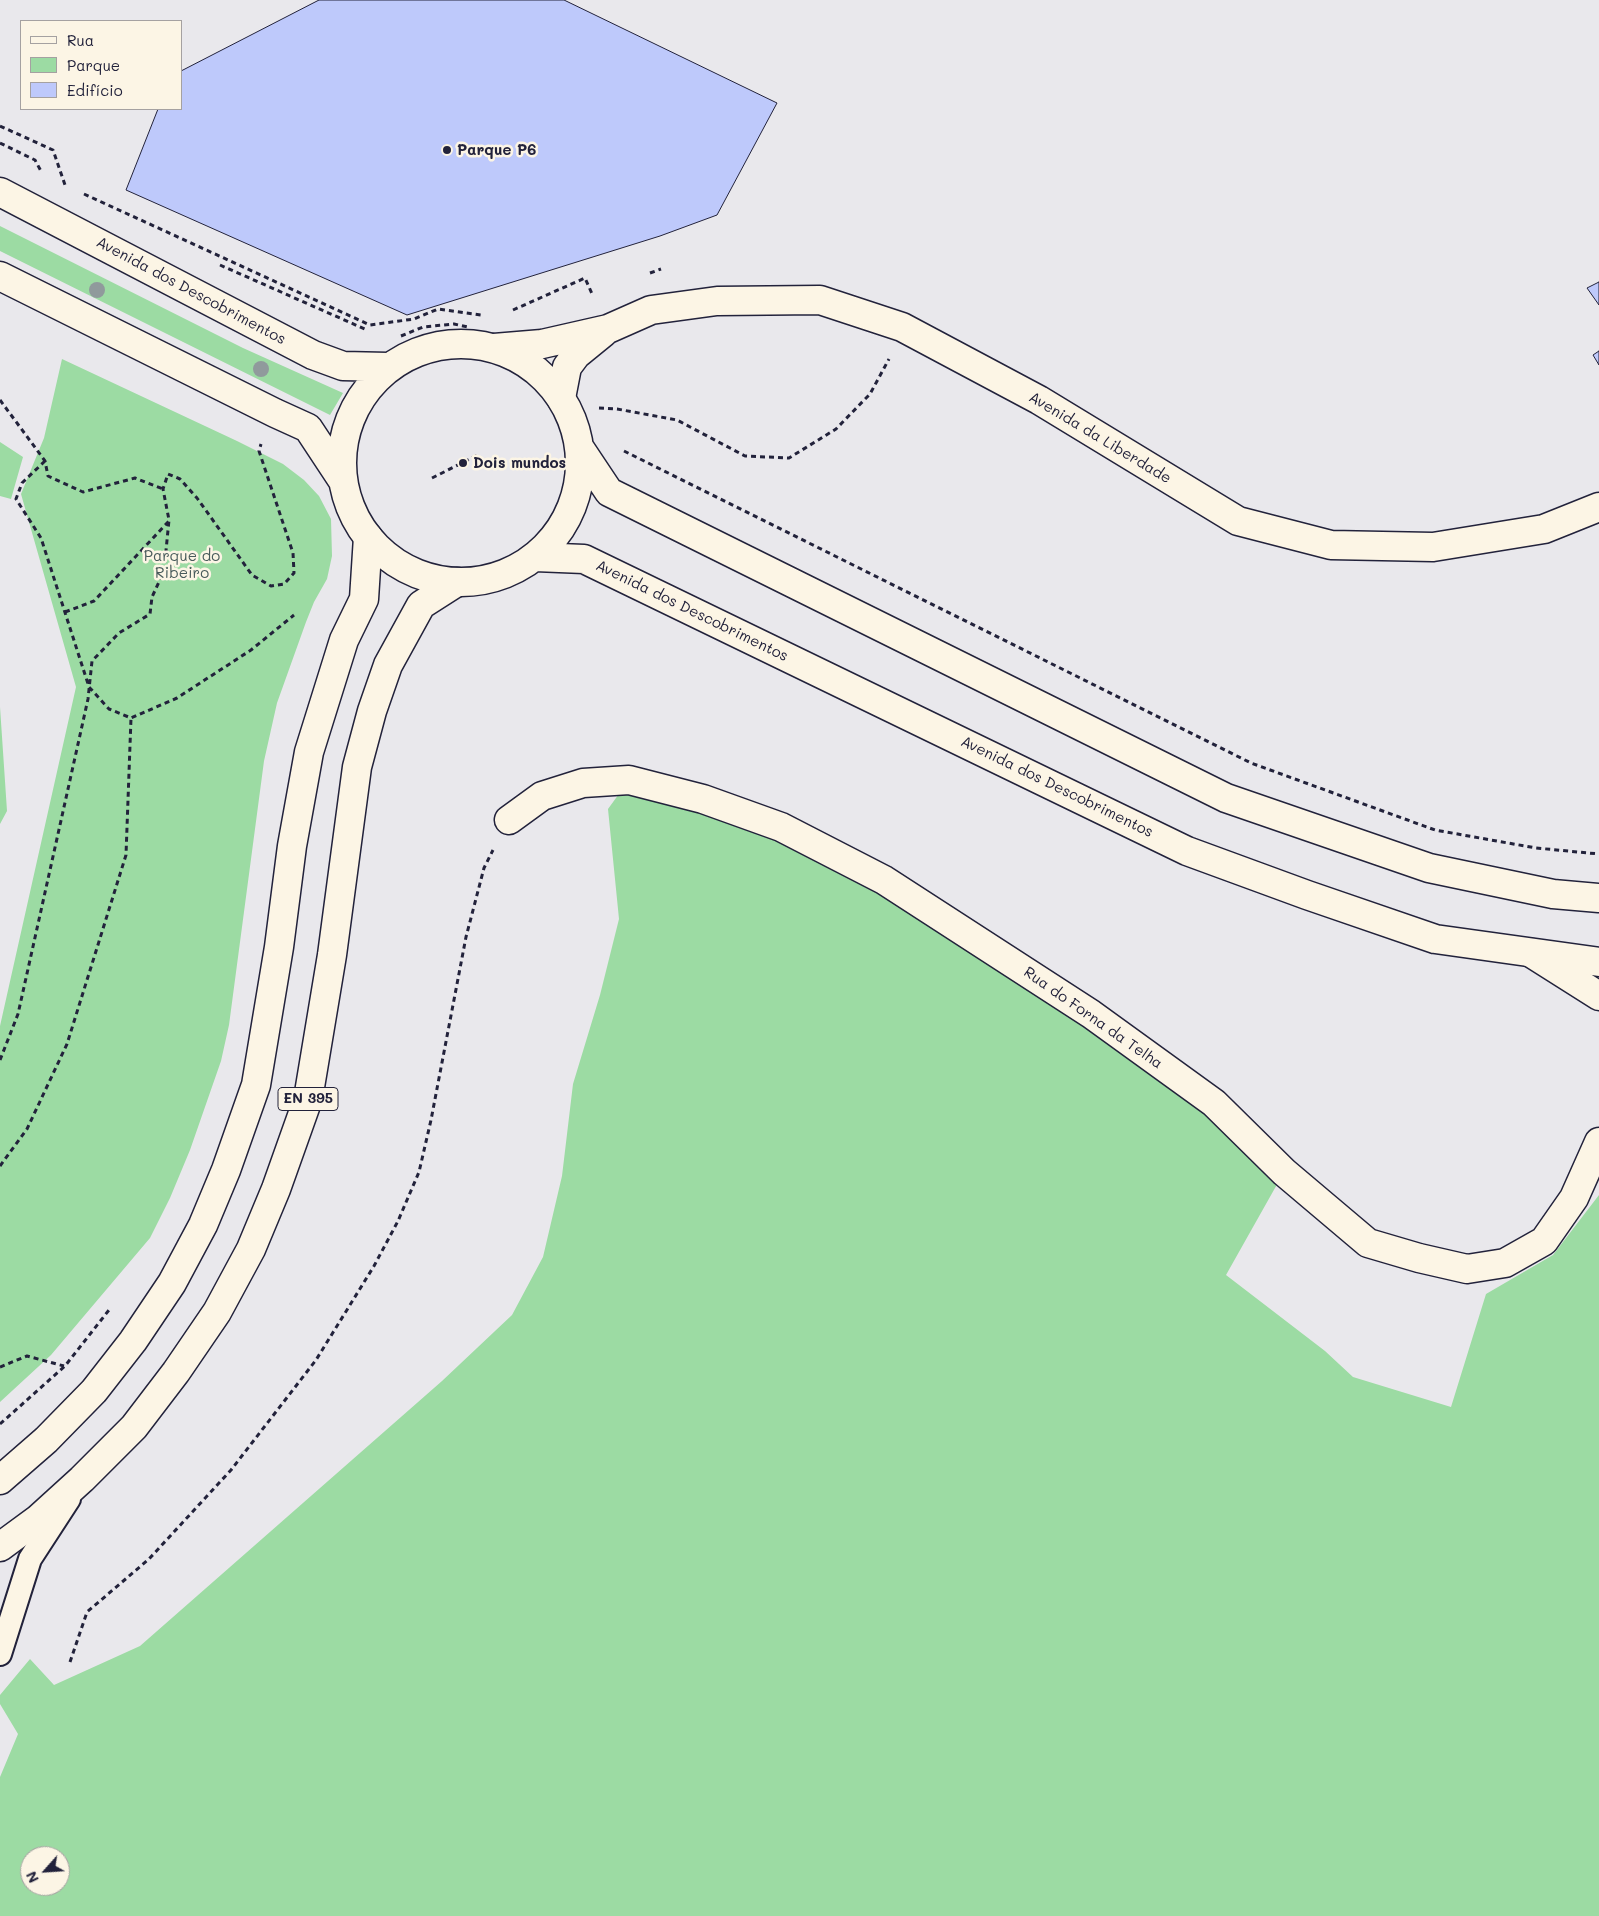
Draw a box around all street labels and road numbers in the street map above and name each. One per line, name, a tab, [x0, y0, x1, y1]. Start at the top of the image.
street label: Avenida dos Descobrimentos	[93, 233, 289, 349]
street label: Avenida da Liberdade	[1026, 388, 1174, 488]
street label: Avenida dos Descobrimentos	[593, 556, 791, 666]
street label: Avenida dos Descobrimentos	[958, 732, 1156, 842]
street label: Rua do Forna da Telha	[1020, 963, 1166, 1073]
road number: EN 395	[278, 1088, 338, 1110]

